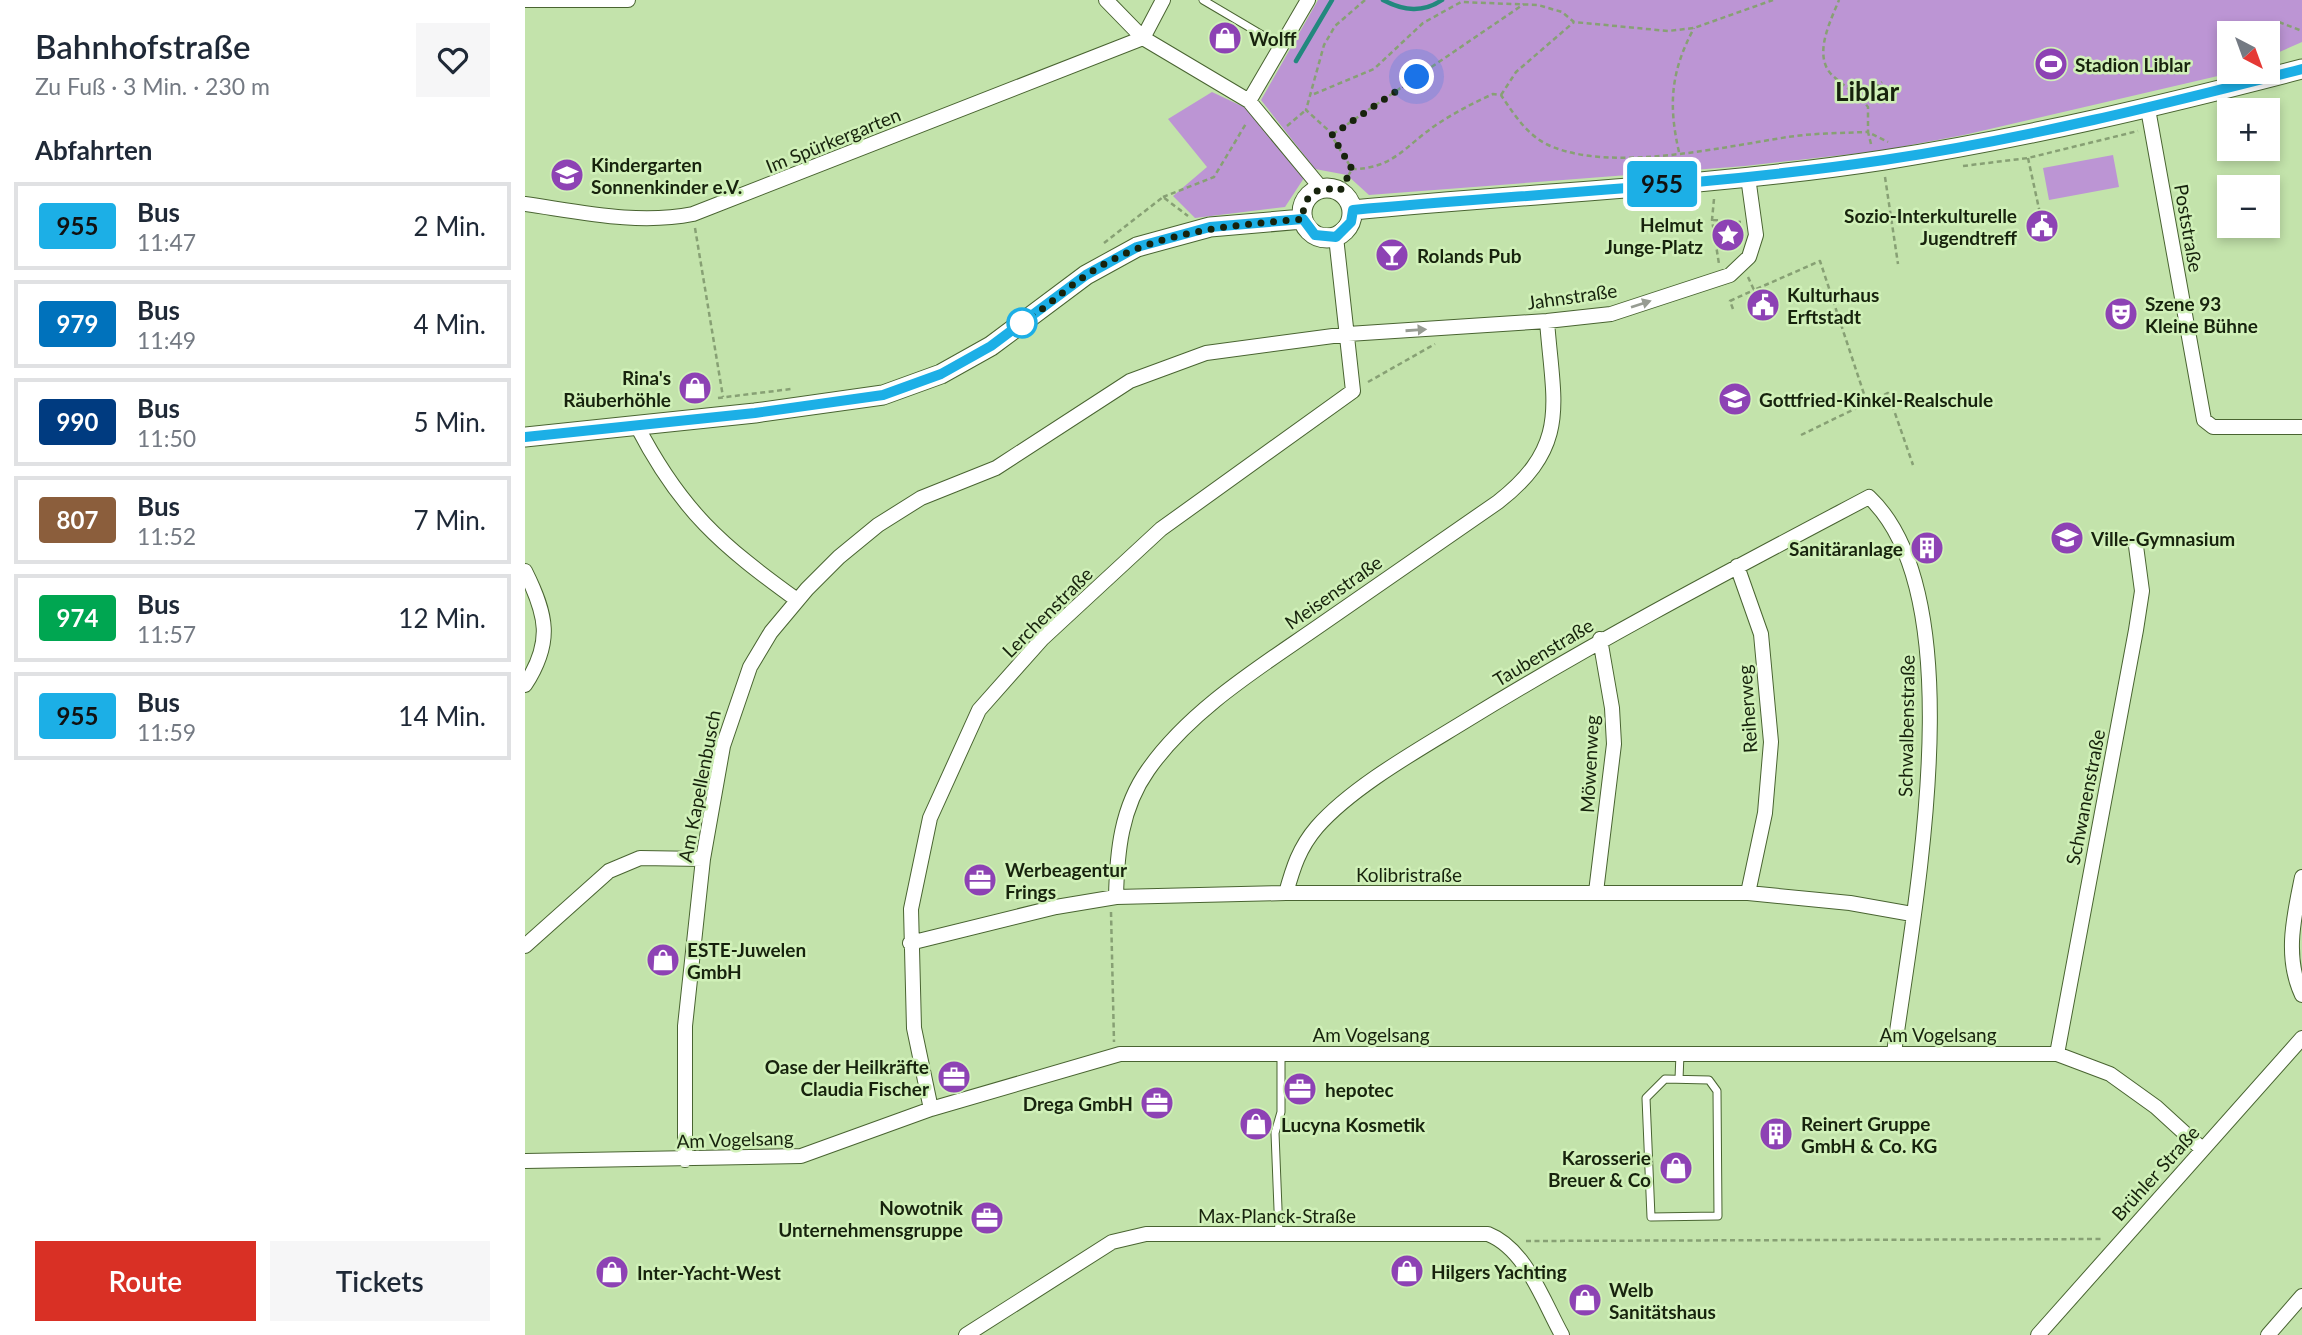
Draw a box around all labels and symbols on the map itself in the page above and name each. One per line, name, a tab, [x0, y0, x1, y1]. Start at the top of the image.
shop icon: Wolff	[1206, 19, 1244, 57]
north arrow	[2217, 21, 2280, 84]
place label: Wolff	[1249, 27, 1296, 50]
sports icon: Stadion Liblar	[2032, 45, 2070, 83]
place label: Stadion Liblar	[2075, 53, 2191, 76]
your location	[1399, 59, 1434, 94]
district label: Liblar	[1835, 75, 1899, 107]
street label: Im Spürkergarten	[762, 102, 904, 178]
place label: Kindergarten Sonnenkinder e.V.	[591, 153, 742, 198]
school or university icon: Kindergarten Sonnenkinder e.V.	[548, 156, 586, 194]
line badge: 955	[1622, 161, 1702, 207]
street label: Poststraße	[2170, 182, 2208, 274]
place label: Sozio-Interkulturelle Jugendtreff	[1844, 204, 2017, 249]
public building icon: Sozio-Interkulturelle Jugendtreff	[2023, 207, 2061, 245]
place label: Helmut Junge-Platz	[1605, 213, 1703, 258]
place icon: Helmut Junge-Platz	[1709, 216, 1747, 254]
bar icon: Rolands Pub	[1373, 236, 1411, 274]
place label: Rolands Pub	[1417, 244, 1522, 267]
street label: Jahnstraße	[1526, 278, 1618, 314]
place label: Kulturhaus Erftstadt	[1787, 283, 1879, 328]
public building icon: Kulturhaus Erftstadt	[1744, 286, 1782, 324]
place label: Szene 93 Kleine Bühne	[2145, 292, 2258, 337]
theatre icon: Szene 93 Kleine Bühne	[2102, 295, 2140, 333]
one-way arrow	[1631, 298, 1652, 309]
unlabelled marker	[1007, 308, 1037, 338]
one-way arrow	[1405, 324, 1427, 335]
place label: Rina's Räuberhöhle	[563, 366, 671, 411]
shop icon: Rina's Räuberhöhle	[676, 369, 714, 407]
school or university icon: Gottfried-Kinkel-Realschule	[1716, 380, 1754, 418]
place label: Gottfried-Kinkel-Realschule	[1759, 388, 1993, 411]
school or university icon: Ville-Gymnasium	[2048, 519, 2086, 557]
place label: Ville-Gymnasium	[2090, 527, 2235, 550]
building icon: Sanitäranlage	[1908, 529, 1946, 567]
place label: Sanitäranlage	[1789, 537, 1903, 560]
street label: Meisenstraße	[1280, 550, 1386, 634]
street label: Lerchenstraße	[997, 562, 1097, 662]
street label: Taubenstraße	[1489, 613, 1597, 691]
street label: Schwalbenstraße	[1893, 655, 1919, 797]
street label: Reiherweg	[1732, 664, 1762, 754]
street label: Am Kapellenbusch	[673, 708, 725, 864]
street label: Möwenweg	[1575, 714, 1603, 814]
street label: Schwanenstraße	[2061, 727, 2109, 867]
place label: Werbeagentur Frings	[1005, 858, 1128, 903]
office icon: Werbeagentur Frings	[961, 861, 999, 899]
street label: Kolibristraße	[1356, 863, 1462, 886]
place label: ESTE-Juwelen GmbH	[687, 938, 806, 983]
shop icon: ESTE-Juwelen GmbH	[644, 941, 682, 979]
street label: Am Vogelsang	[1312, 1023, 1430, 1046]
street label: Am Vogelsang	[1879, 1023, 1997, 1046]
place label: Oase der Heilkräfte Claudia Fischer	[765, 1055, 930, 1100]
office icon: Oase der Heilkräfte Claudia Fischer	[935, 1058, 973, 1096]
office icon: hepotec	[1281, 1070, 1319, 1108]
place label: hepotec	[1325, 1078, 1394, 1101]
office icon: Drega GmbH	[1138, 1084, 1176, 1122]
place label: Drega GmbH	[1023, 1092, 1133, 1115]
shop icon: Lucyna Kosmetik	[1237, 1105, 1275, 1143]
place label: Reinert Gruppe GmbH & Co. KG	[1801, 1112, 1937, 1157]
place label: Lucyna Kosmetik	[1281, 1113, 1426, 1136]
building icon: Reinert Gruppe GmbH & Co. KG	[1757, 1115, 1795, 1153]
street label: Brühler Straße	[2106, 1121, 2204, 1225]
street label: Am Vogelsang	[676, 1125, 794, 1153]
place label: Karosserie Breuer & Co	[1548, 1146, 1651, 1191]
shop icon: Karosserie Breuer & Co	[1657, 1149, 1695, 1187]
place label: Nowotnik Unternehmensgruppe	[778, 1196, 964, 1241]
office icon: Nowotnik Unternehmensgruppe	[968, 1199, 1006, 1237]
street label: Max-Planck-Straße	[1198, 1204, 1356, 1227]
shop icon: Hilgers Yachting	[1388, 1252, 1426, 1290]
shop icon: Inter-Yacht-West	[593, 1253, 631, 1291]
place label: Hilgers Yachting	[1431, 1260, 1567, 1283]
place label: Inter-Yacht-West	[637, 1261, 781, 1284]
place label: Welb Sanitätshaus	[1609, 1278, 1716, 1323]
shop icon: Welb Sanitätshaus	[1566, 1281, 1604, 1319]

